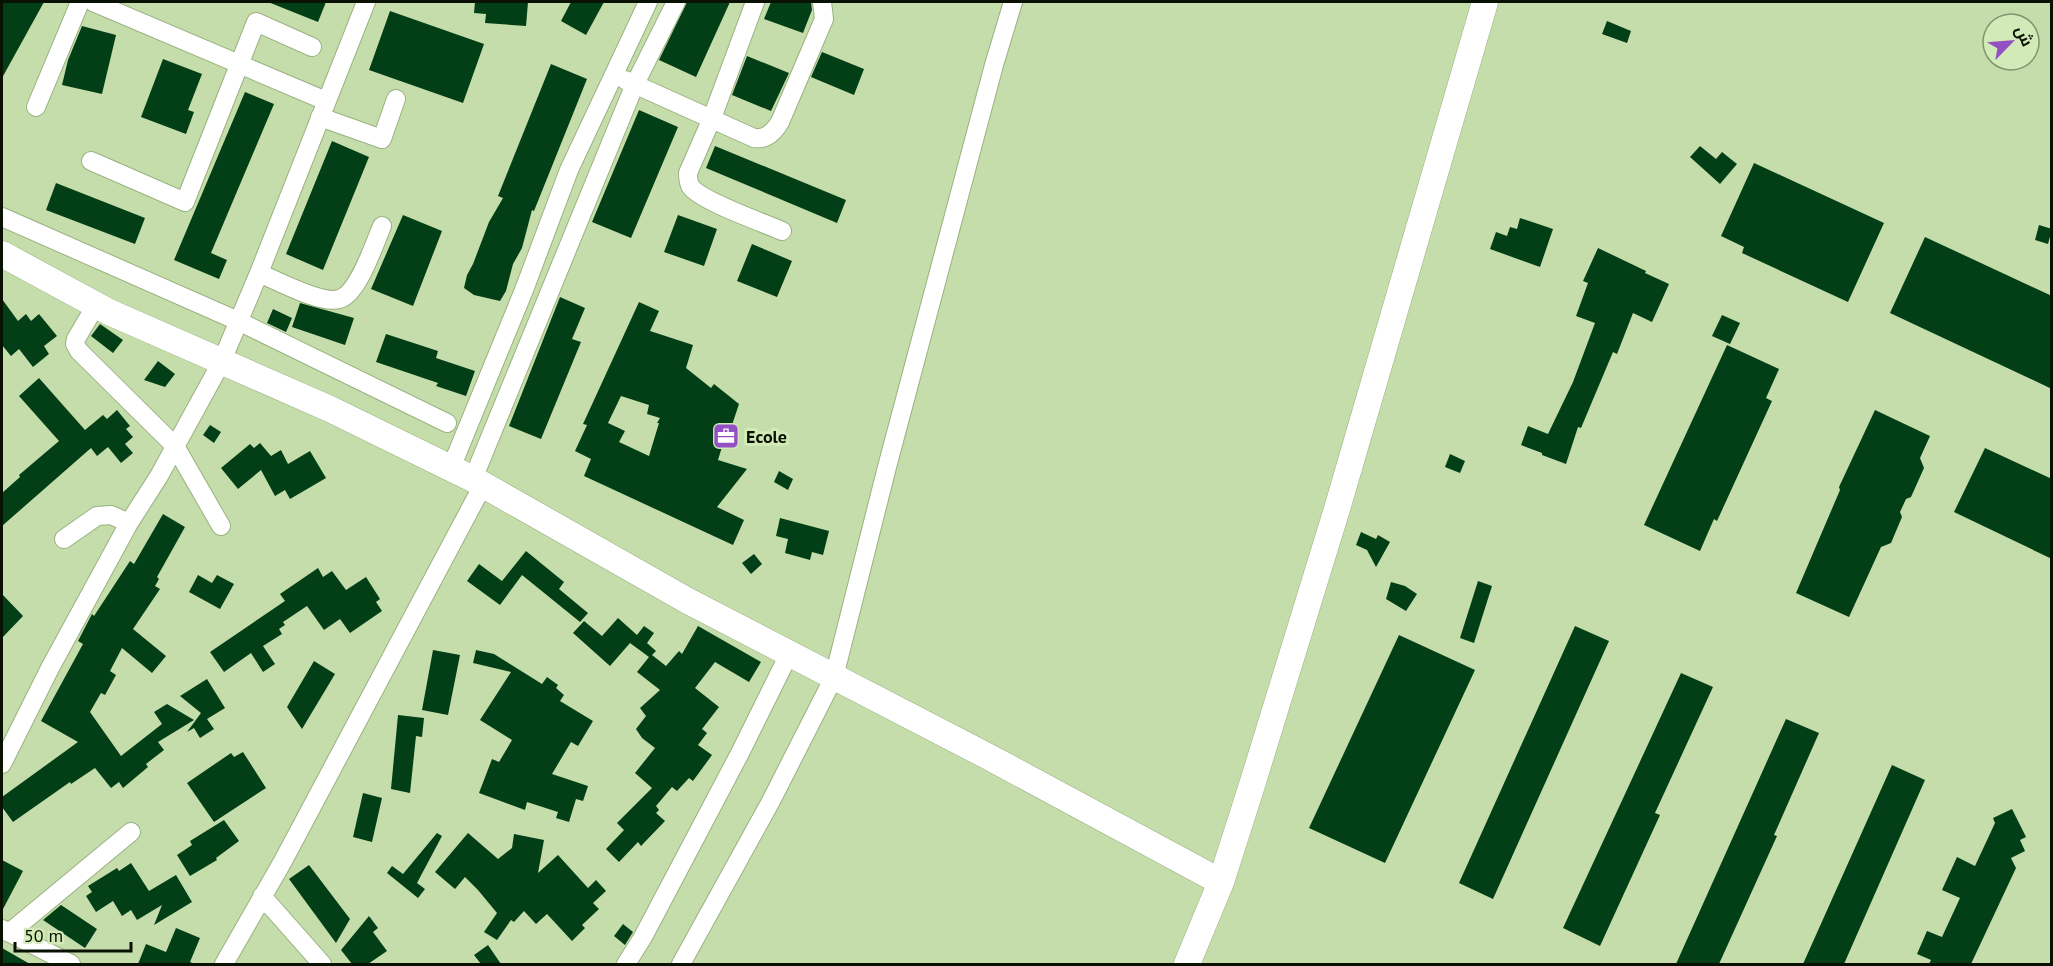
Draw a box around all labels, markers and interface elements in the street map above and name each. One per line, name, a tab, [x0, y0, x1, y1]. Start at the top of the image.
north arrow	[1981, 12, 2041, 72]
text: ش	[2011, 22, 2038, 49]
office icon: Ecole	[711, 421, 741, 451]
place label: Ecole	[746, 425, 787, 448]
scale bar	[15, 915, 130, 953]
text: 50 m	[24, 924, 63, 947]

